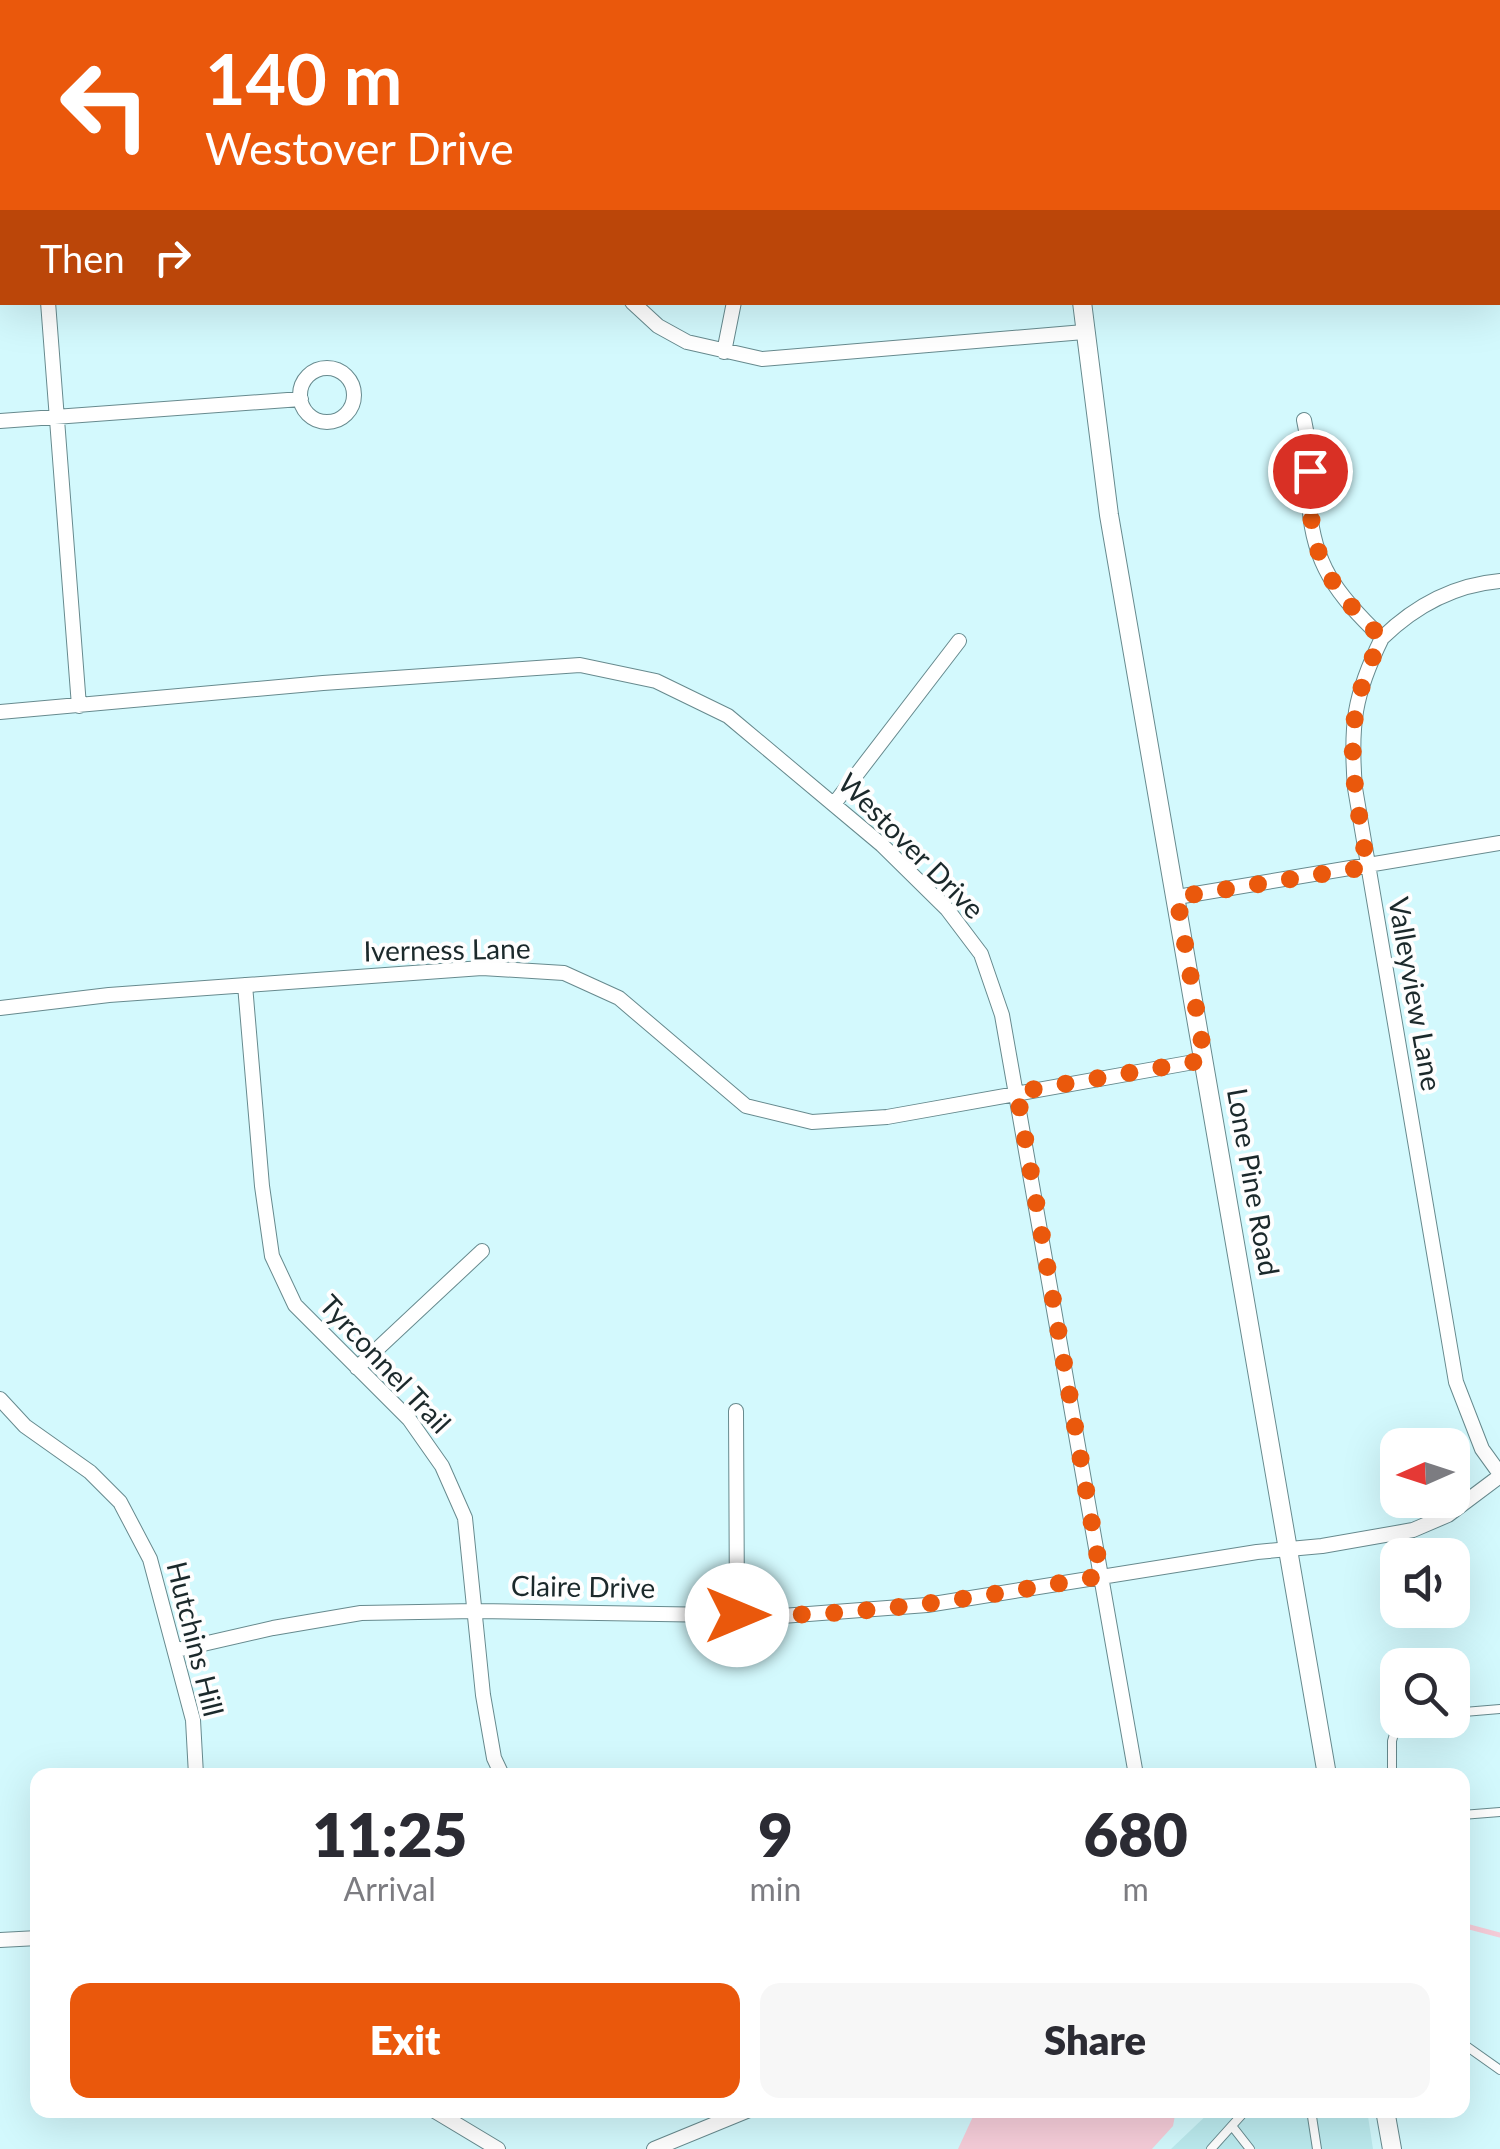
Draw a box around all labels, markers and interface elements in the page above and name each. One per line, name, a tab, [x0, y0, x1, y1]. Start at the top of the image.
text: 140 m	[205, 36, 402, 120]
icon: left	[40, 40, 170, 170]
text: Westover Drive	[205, 121, 514, 175]
icon: right	[145, 230, 200, 285]
text: Then	[40, 235, 125, 281]
pin	[1268, 429, 1353, 514]
icon: arrive	[1283, 444, 1338, 499]
street label: Westover Drive	[832, 765, 992, 925]
street label: Valleyview Lane	[1382, 894, 1450, 1093]
street label: Iverness Lane	[363, 931, 531, 967]
street label: Lone Pine Road	[1221, 1085, 1287, 1278]
street label: Tyrconnel Trail	[313, 1287, 458, 1440]
north arrow	[1380, 1428, 1470, 1518]
map controls	[1380, 1428, 1470, 1738]
button: sound	[1380, 1538, 1470, 1628]
street label: Hutchins Hill	[160, 1558, 232, 1720]
position arrow	[685, 1563, 789, 1667]
street label: Claire Drive	[511, 1568, 655, 1604]
button: search	[1380, 1648, 1470, 1738]
text: 11:25	[312, 1798, 467, 1870]
text: 9	[758, 1798, 793, 1870]
text: 680	[1083, 1798, 1188, 1870]
text: Arrival	[344, 1869, 436, 1908]
text: min	[749, 1869, 801, 1908]
text: m	[1122, 1869, 1149, 1908]
button: Exit	[70, 1983, 740, 2098]
button: Share	[760, 1983, 1430, 2098]

